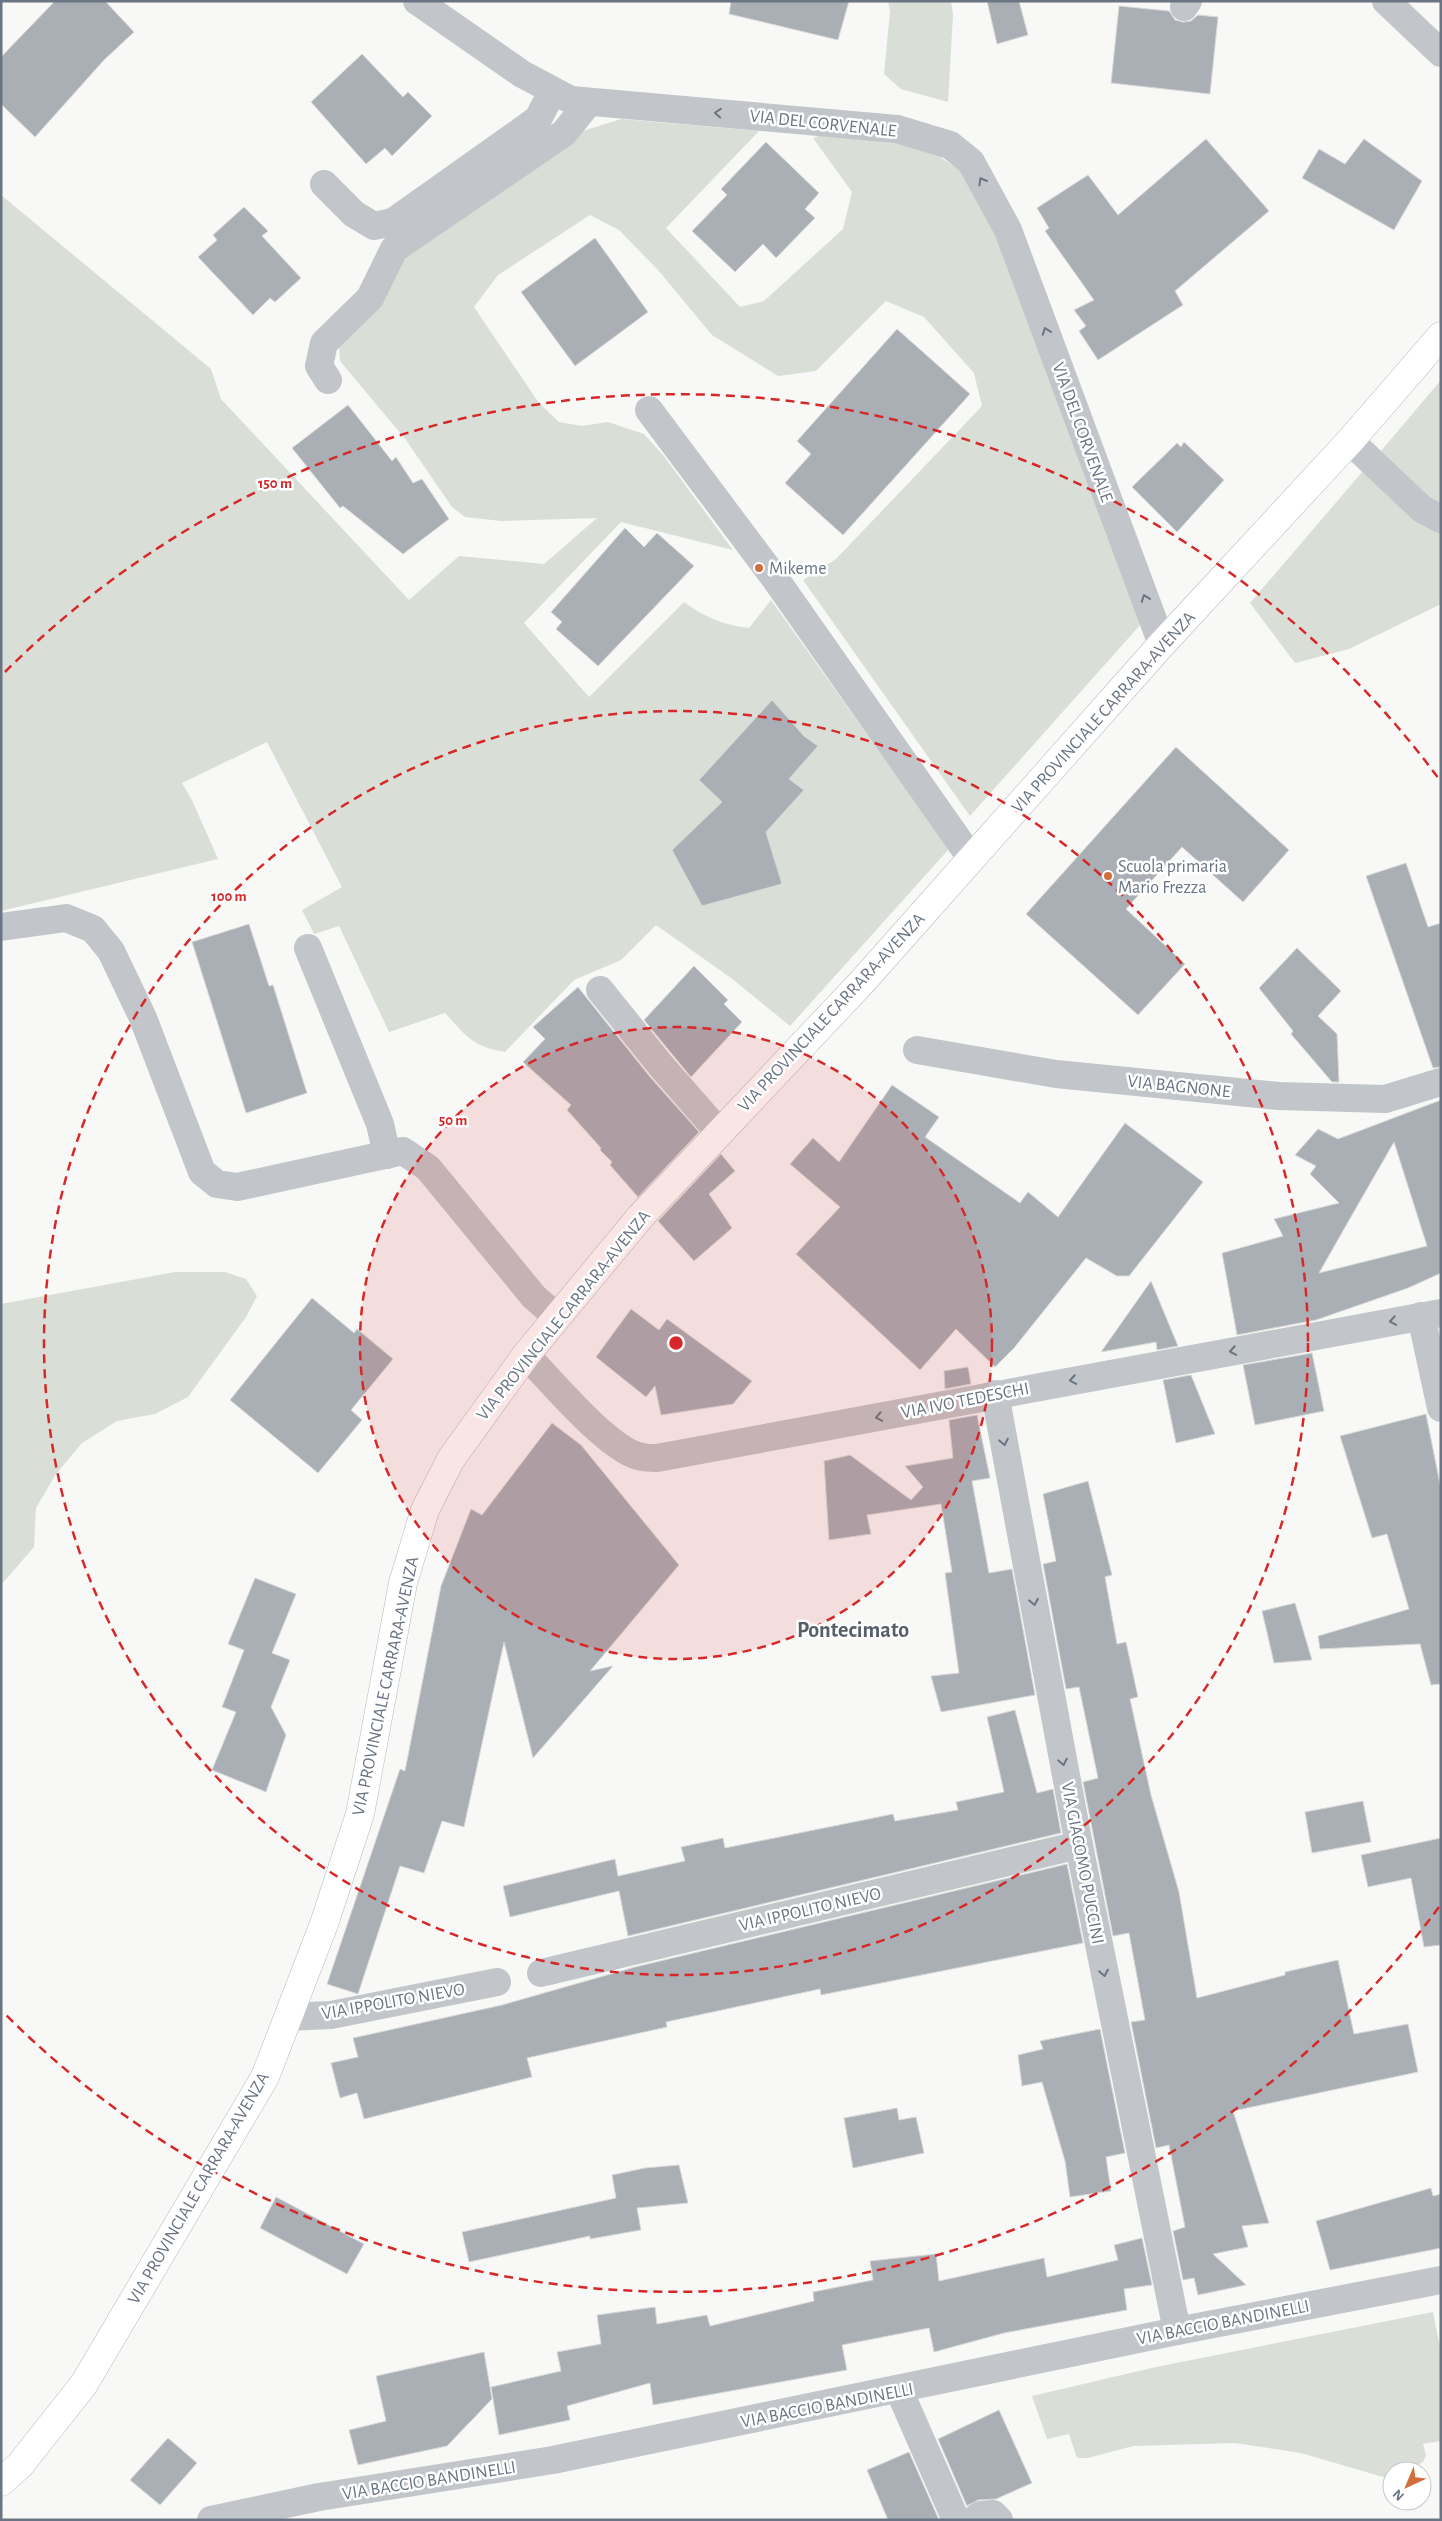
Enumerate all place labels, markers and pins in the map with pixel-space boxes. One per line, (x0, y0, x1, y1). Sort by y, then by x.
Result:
place label: Mikeme (769, 560, 826, 578)
marker: Mikeme (753, 562, 765, 574)
place label: Scuola primaria Mario Frezza (1118, 858, 1227, 897)
marker: Scuola primaria Mario Frezza (1102, 870, 1114, 882)
centre of rings (667, 1334, 685, 1352)

